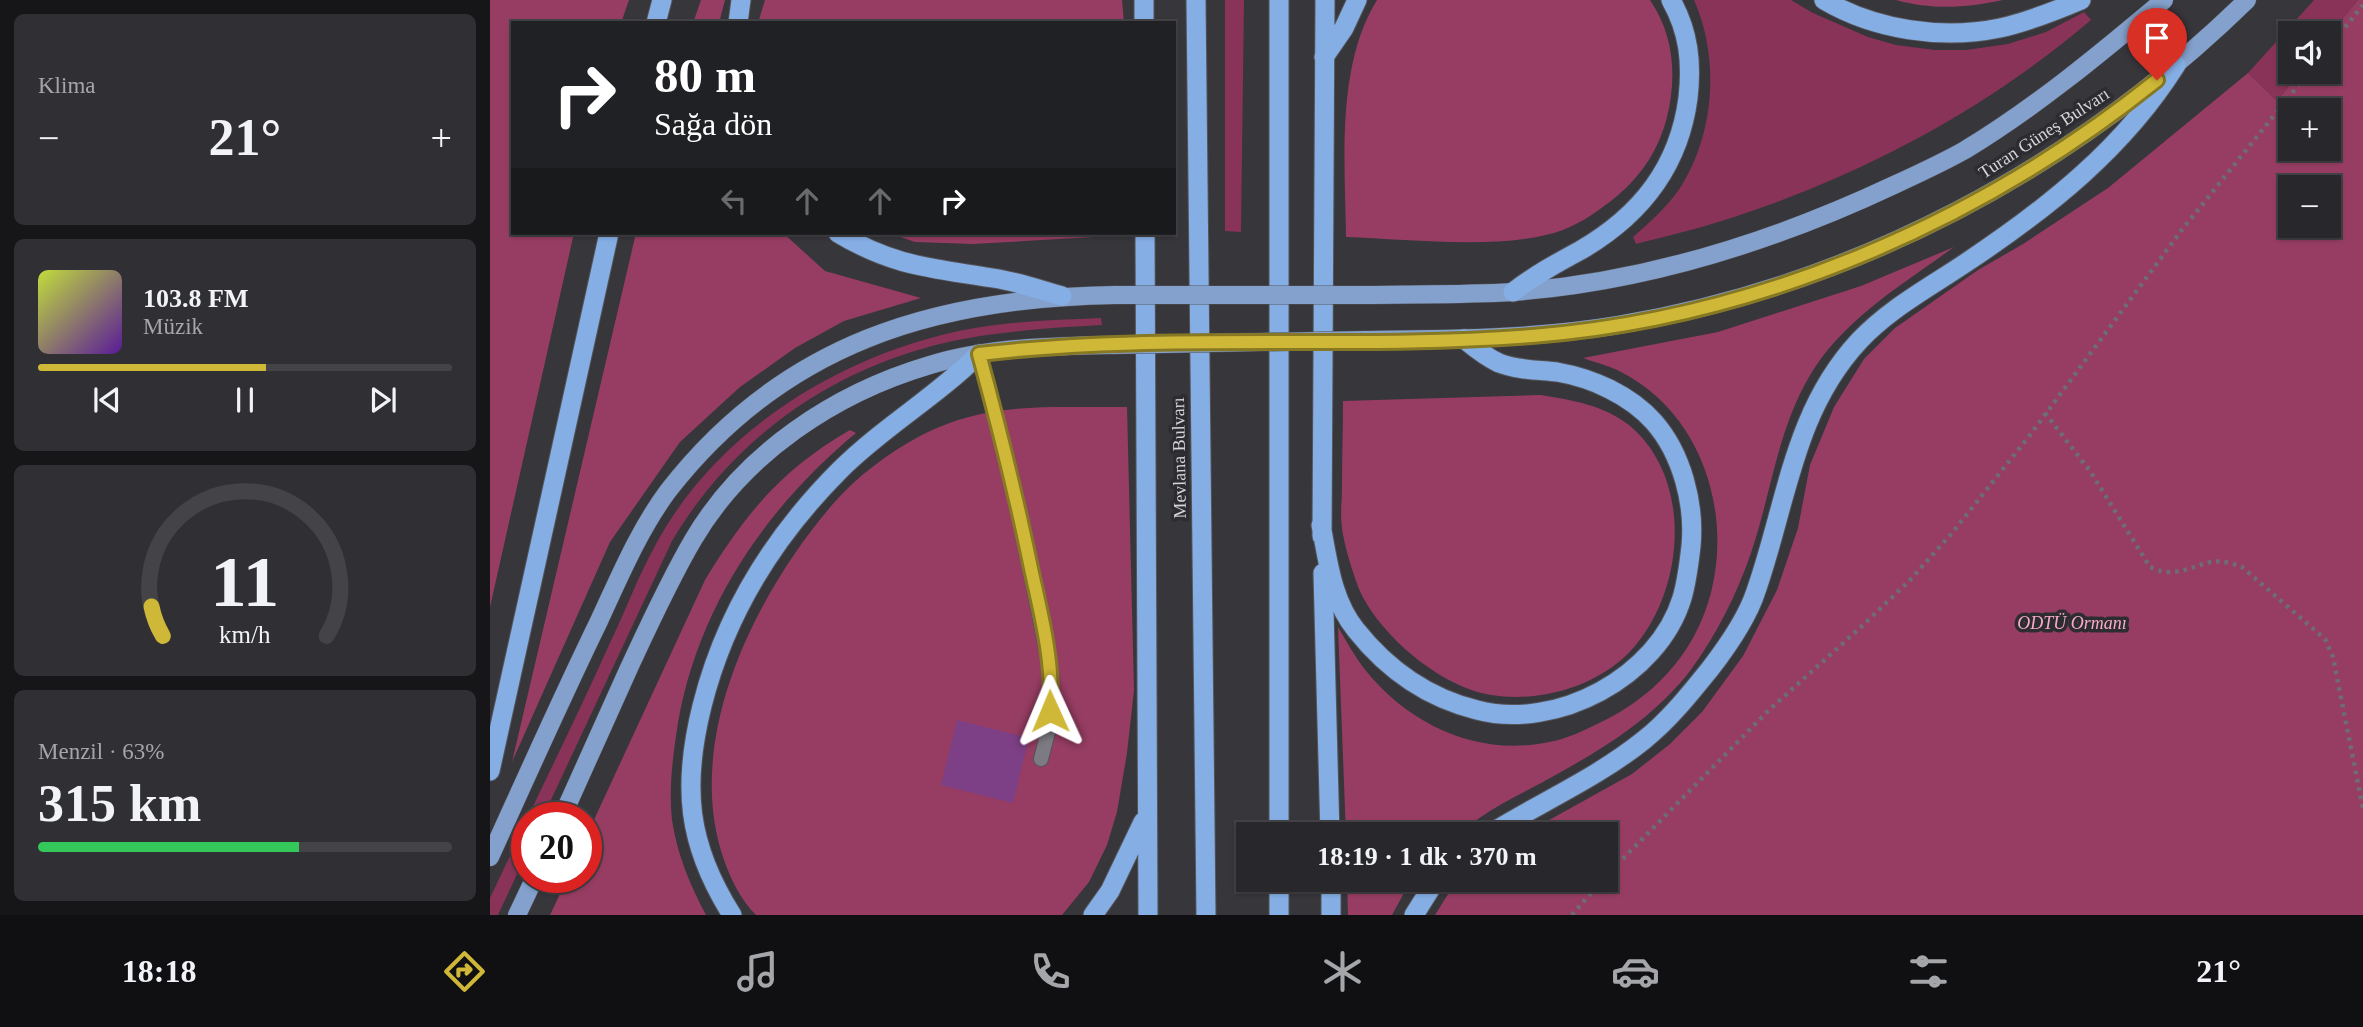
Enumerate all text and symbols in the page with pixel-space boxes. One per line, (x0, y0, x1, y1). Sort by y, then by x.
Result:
pin (2127, 8, 2187, 80)
icon: arrive (2138, 19, 2176, 57)
map controls (2278, 21, 2341, 238)
button: sound (2278, 21, 2341, 84)
text: 80 m (654, 48, 756, 103)
icon: right (539, 49, 630, 140)
text: Klima (38, 73, 96, 98)
street label: Turan Güneş Bulvarı (1975, 83, 2113, 183)
button: + (2278, 98, 2341, 161)
text: Sağa dön (654, 106, 772, 142)
text: 21° (209, 109, 281, 166)
text: − (38, 117, 59, 159)
text: + (431, 117, 452, 159)
button: − (2278, 175, 2341, 238)
icon: left (715, 182, 753, 220)
icon: ahead (788, 182, 826, 220)
icon: ahead (861, 182, 899, 220)
icon: right (934, 182, 972, 220)
text: 103.8 FM (143, 284, 248, 313)
text: Müzik (143, 314, 203, 339)
icon: previous (88, 381, 126, 419)
icon: pause (226, 381, 264, 419)
icon: next (364, 381, 402, 419)
street label: Mevlana Bulvarı (1168, 397, 1190, 519)
text: 11 (211, 542, 279, 623)
park label: ODTÜ Ormanı (2017, 613, 2127, 633)
text: km/h (219, 621, 271, 648)
position arrow (1013, 674, 1087, 748)
text: Menzil · 63% (38, 739, 164, 764)
text: 315 km (38, 775, 201, 832)
speed limit sign: 20 (511, 802, 602, 893)
text: 18:19 · 1 dk · 370 m (1317, 842, 1537, 871)
icon: directions (440, 947, 489, 996)
icon: music (733, 947, 782, 996)
icon: phone (1026, 947, 1075, 996)
icon: climate (1318, 947, 1367, 996)
icon: car (1611, 947, 1660, 996)
icon: filters (1904, 947, 1953, 996)
text: 18:18 (122, 953, 197, 989)
text: 21° (2196, 953, 2241, 989)

